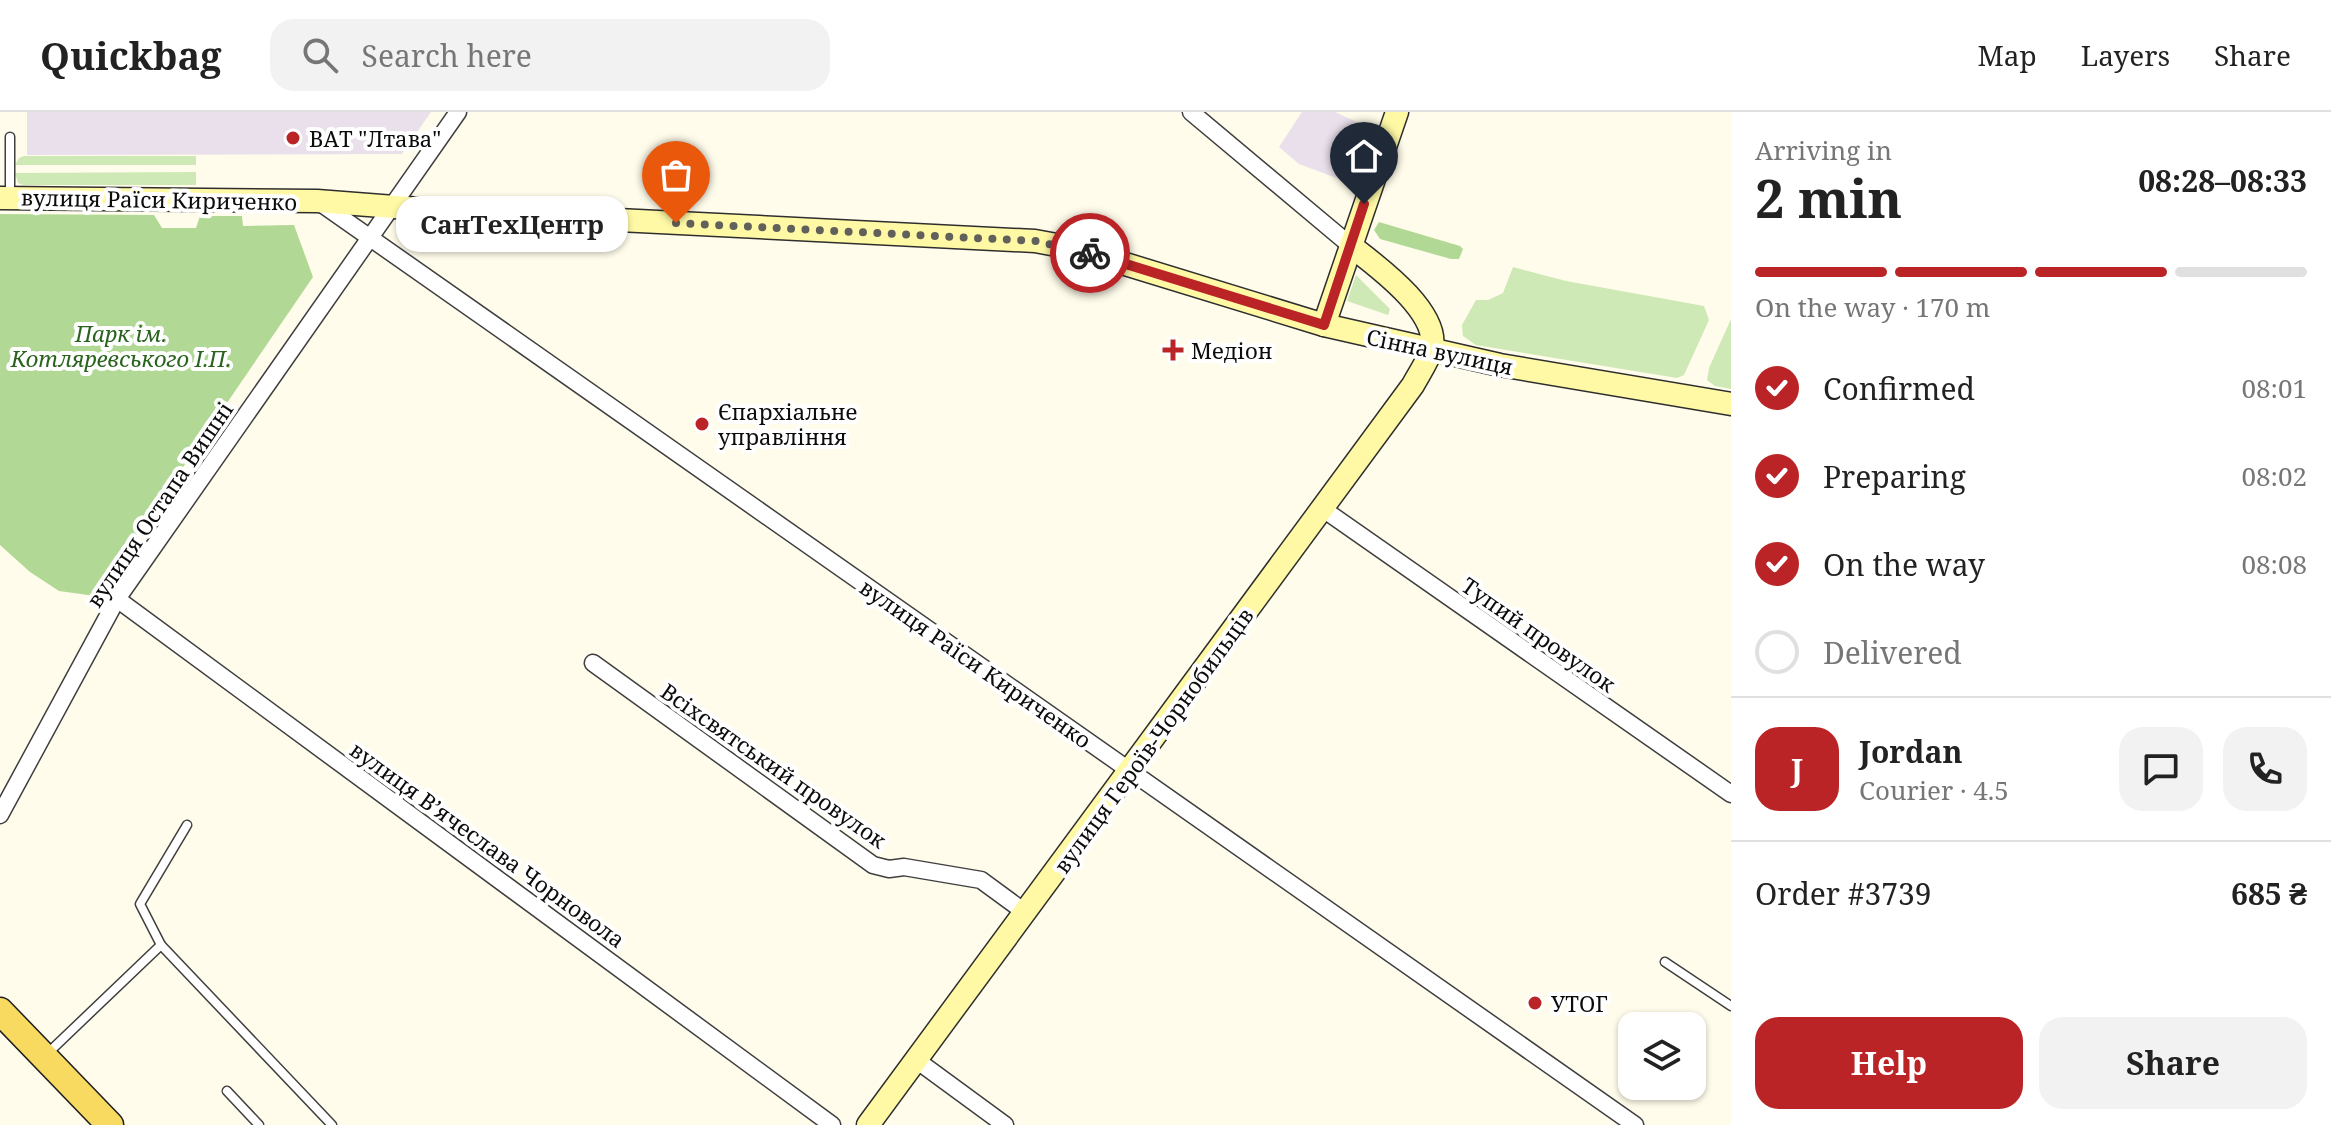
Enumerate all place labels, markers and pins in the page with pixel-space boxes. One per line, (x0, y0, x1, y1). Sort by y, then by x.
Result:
pin (1330, 122, 1398, 204)
place label: ВАТ "Лтава" (309, 123, 441, 153)
marker: ВАТ "Лтава" (284, 129, 302, 147)
pin (642, 141, 710, 223)
callout: СанТехЦентр (396, 195, 628, 251)
place label: Медіон (1191, 335, 1272, 365)
marker: Медіон (1162, 339, 1184, 361)
place label: Єпархіальне управління (718, 396, 857, 451)
marker: Єпархіальне управління (693, 415, 711, 433)
place label: УТОГ (1551, 988, 1608, 1018)
marker: УТОГ (1526, 994, 1544, 1012)

